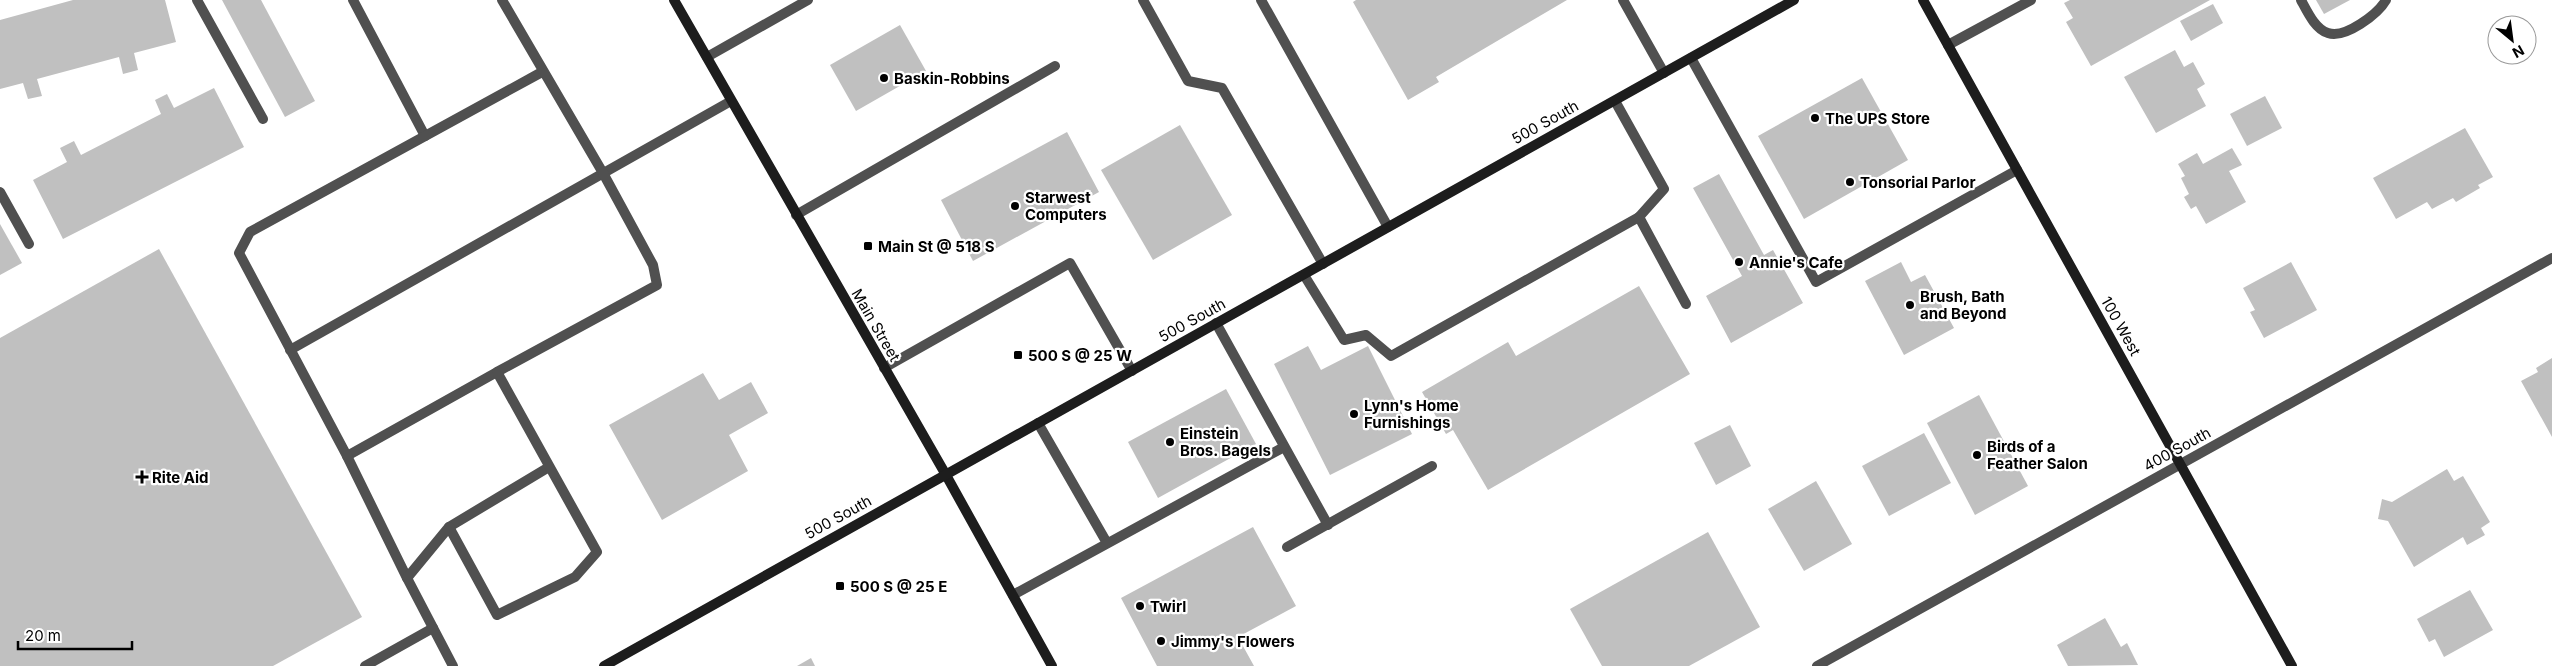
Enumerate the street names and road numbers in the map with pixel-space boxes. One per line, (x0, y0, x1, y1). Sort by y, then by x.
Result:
street label: 500 South (1508, 96, 1582, 148)
street label: Main Street (848, 285, 905, 365)
street label: 100 West (2097, 293, 2145, 359)
street label: 500 South (1155, 294, 1229, 346)
street label: 400 South (2140, 423, 2214, 475)
street label: 500 South (801, 491, 875, 543)

